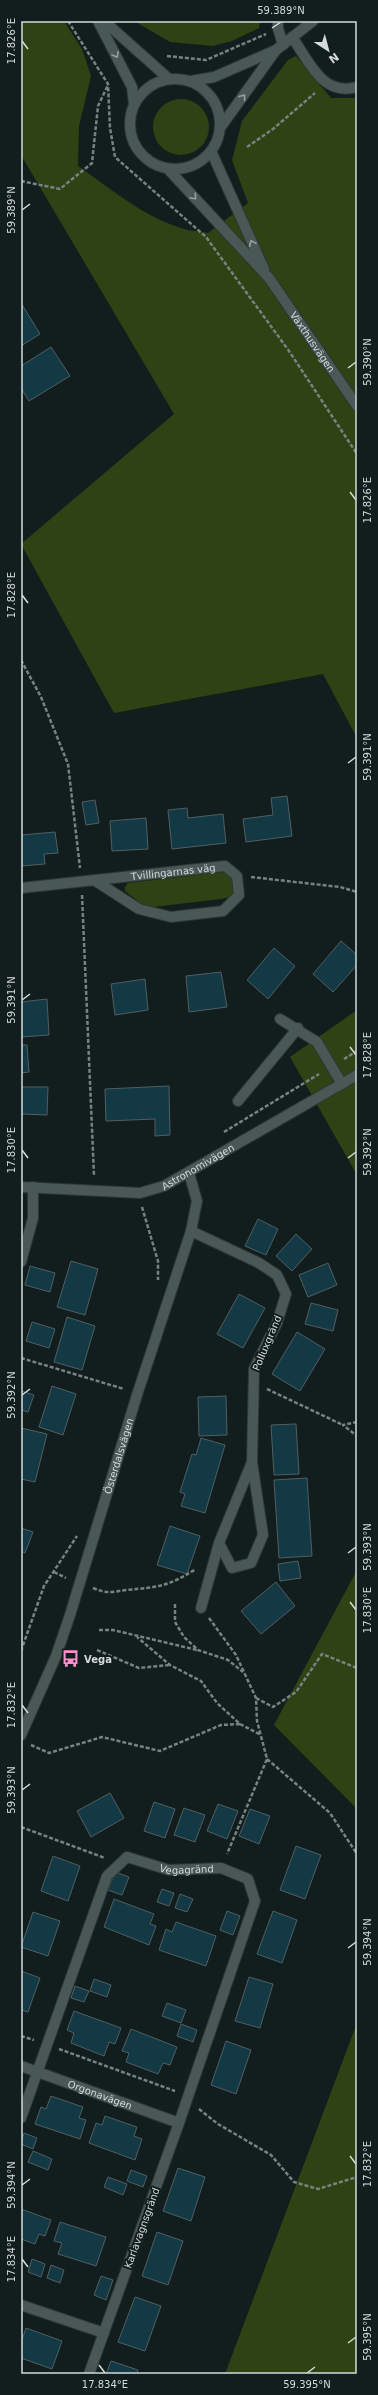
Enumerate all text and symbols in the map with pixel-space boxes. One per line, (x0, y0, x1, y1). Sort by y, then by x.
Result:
text: 59.389°N (257, 5, 305, 16)
text: 17.826°E (6, 18, 17, 64)
north arrow (308, 30, 348, 70)
text: N (326, 50, 341, 66)
one-way arrow (112, 51, 119, 59)
one-way arrow (238, 94, 245, 101)
text: 59.389°N (6, 186, 17, 234)
one-way arrow (189, 193, 196, 200)
one-way arrow (249, 239, 257, 247)
street label: Växthusvägen (288, 309, 337, 374)
text: 59.390°N (362, 338, 373, 386)
text: 17.826°E (362, 477, 373, 523)
text: 17.828°E (6, 572, 17, 618)
text: 59.391°N (362, 733, 373, 781)
street label: Tvillingarnas väg (129, 862, 216, 882)
text: 59.391°N (6, 976, 17, 1024)
text: 17.828°E (362, 1032, 373, 1078)
text: 17.830°E (6, 1127, 17, 1173)
text: 59.392°N (362, 1128, 373, 1176)
street label: Astronomivägen (159, 1141, 236, 1192)
street label: Polluxgränd (250, 1314, 284, 1372)
text: 59.392°N (6, 1371, 17, 1419)
street label: Österdalsvägen (101, 1417, 135, 1495)
text: 59.393°N (362, 1523, 373, 1571)
text: 17.830°E (362, 1587, 373, 1633)
bus stop icon: Vega (61, 1649, 81, 1669)
place label: Vega (84, 1654, 112, 1665)
text: 17.832°E (6, 1682, 17, 1728)
text: 59.393°N (6, 1766, 17, 1814)
street label: Vegagränd (158, 1862, 214, 1876)
text: 59.394°N (362, 1918, 373, 1966)
street label: Orgonavägen (66, 2078, 134, 2111)
text: 17.832°E (362, 2141, 373, 2187)
text: 59.394°N (6, 2161, 17, 2209)
street label: Karlavagnsgränd (122, 2186, 162, 2270)
text: 17.834°E (6, 2236, 17, 2282)
text: 59.395°N (362, 2313, 373, 2361)
text: 17.834°E (82, 2379, 128, 2390)
text: 59.395°N (283, 2379, 331, 2390)

